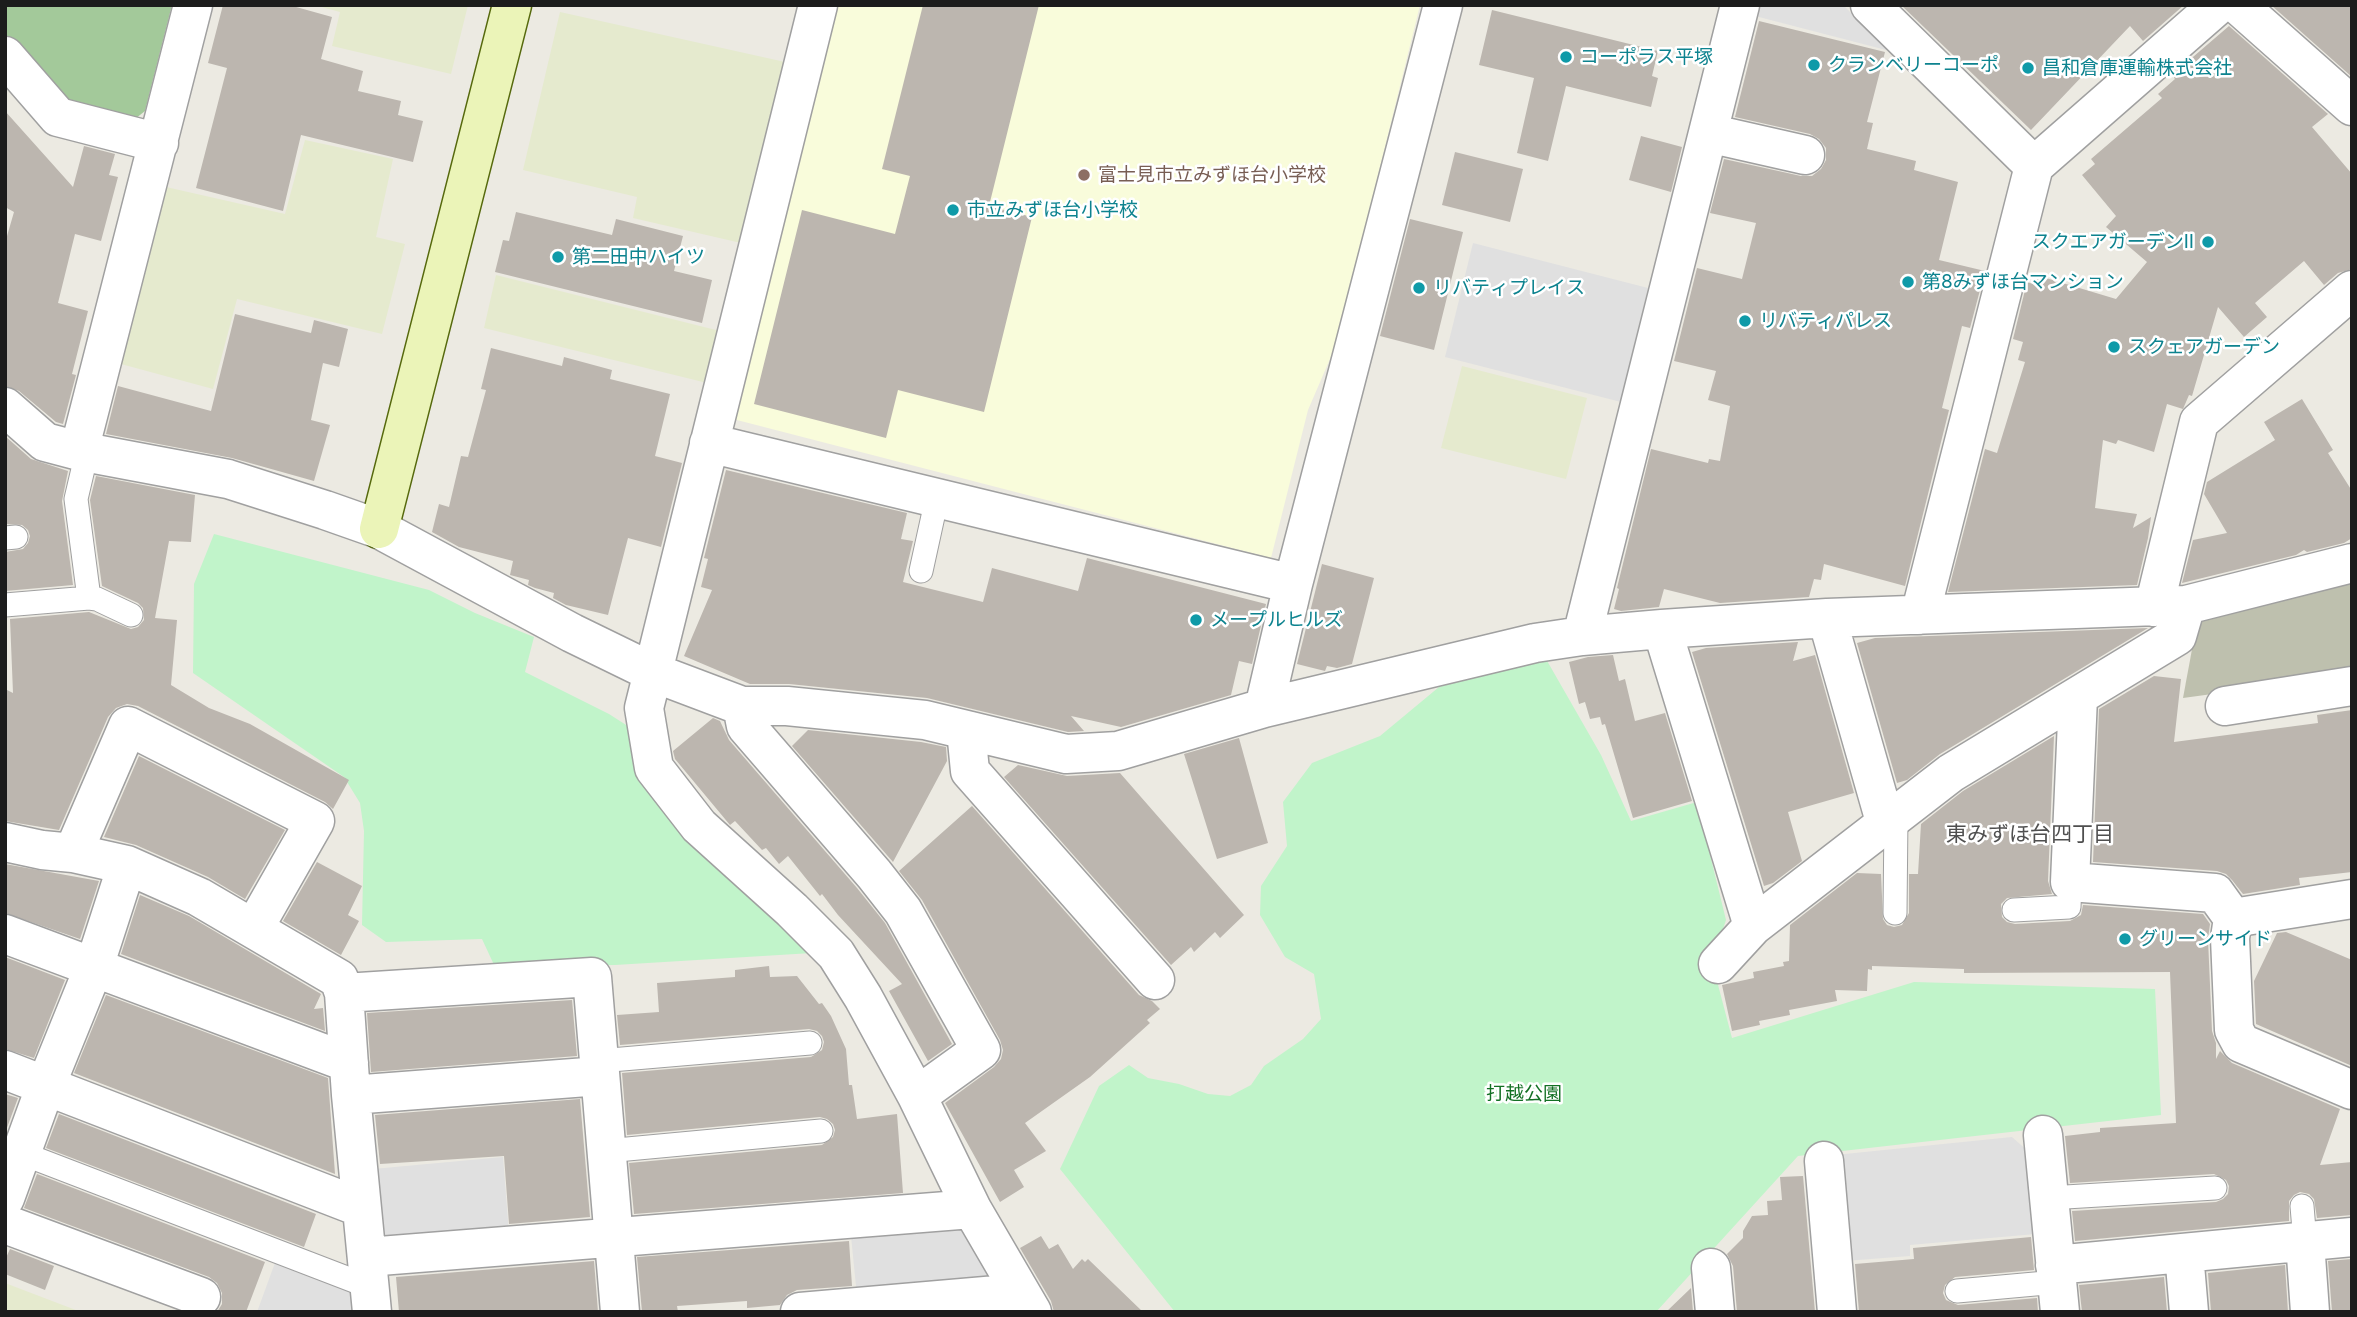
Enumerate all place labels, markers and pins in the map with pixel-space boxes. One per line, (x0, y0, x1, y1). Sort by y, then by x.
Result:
place label: コーポラス平塚 (1580, 46, 1713, 68)
marker: コーポラス平塚 (1558, 49, 1574, 65)
place label: クランベリーコーポ (1828, 54, 1999, 76)
marker: クランベリーコーポ (1806, 57, 1822, 73)
place label: 昌和倉庫運輸株式会社 (2042, 57, 2232, 79)
marker: 昌和倉庫運輸株式会社 (2020, 60, 2036, 76)
place label: 富士見市立みずほ台小学校 (1098, 164, 1326, 186)
marker: 富士見市立みずほ台小学校 (1076, 167, 1092, 183)
place label: 市立みずほ台小学校 (967, 199, 1138, 221)
marker: 市立みずほ台小学校 (945, 202, 961, 218)
place label: スクエアガーデンⅡ (2032, 231, 2194, 253)
marker: スクエアガーデンⅡ (2200, 234, 2216, 250)
place label: 第二田中ハイツ (572, 246, 705, 268)
marker: 第二田中ハイツ (550, 249, 566, 265)
place label: 第8みずほ台マンション (1922, 271, 2124, 293)
marker: 第8みずほ台マンション (1900, 274, 1916, 290)
place label: リバティプレイス (1433, 277, 1585, 299)
marker: リバティプレイス (1411, 280, 1427, 296)
place label: リバティパレス (1759, 310, 1892, 332)
marker: リバティパレス (1737, 313, 1753, 329)
place label: スクェアガーデン (2128, 336, 2280, 358)
marker: スクェアガーデン (2106, 339, 2122, 355)
place label: メープルヒルズ (1210, 609, 1343, 631)
marker: メープルヒルズ (1188, 612, 1204, 628)
place label: グリーンサイド (2139, 928, 2272, 950)
marker: グリーンサイド (2117, 931, 2133, 947)

